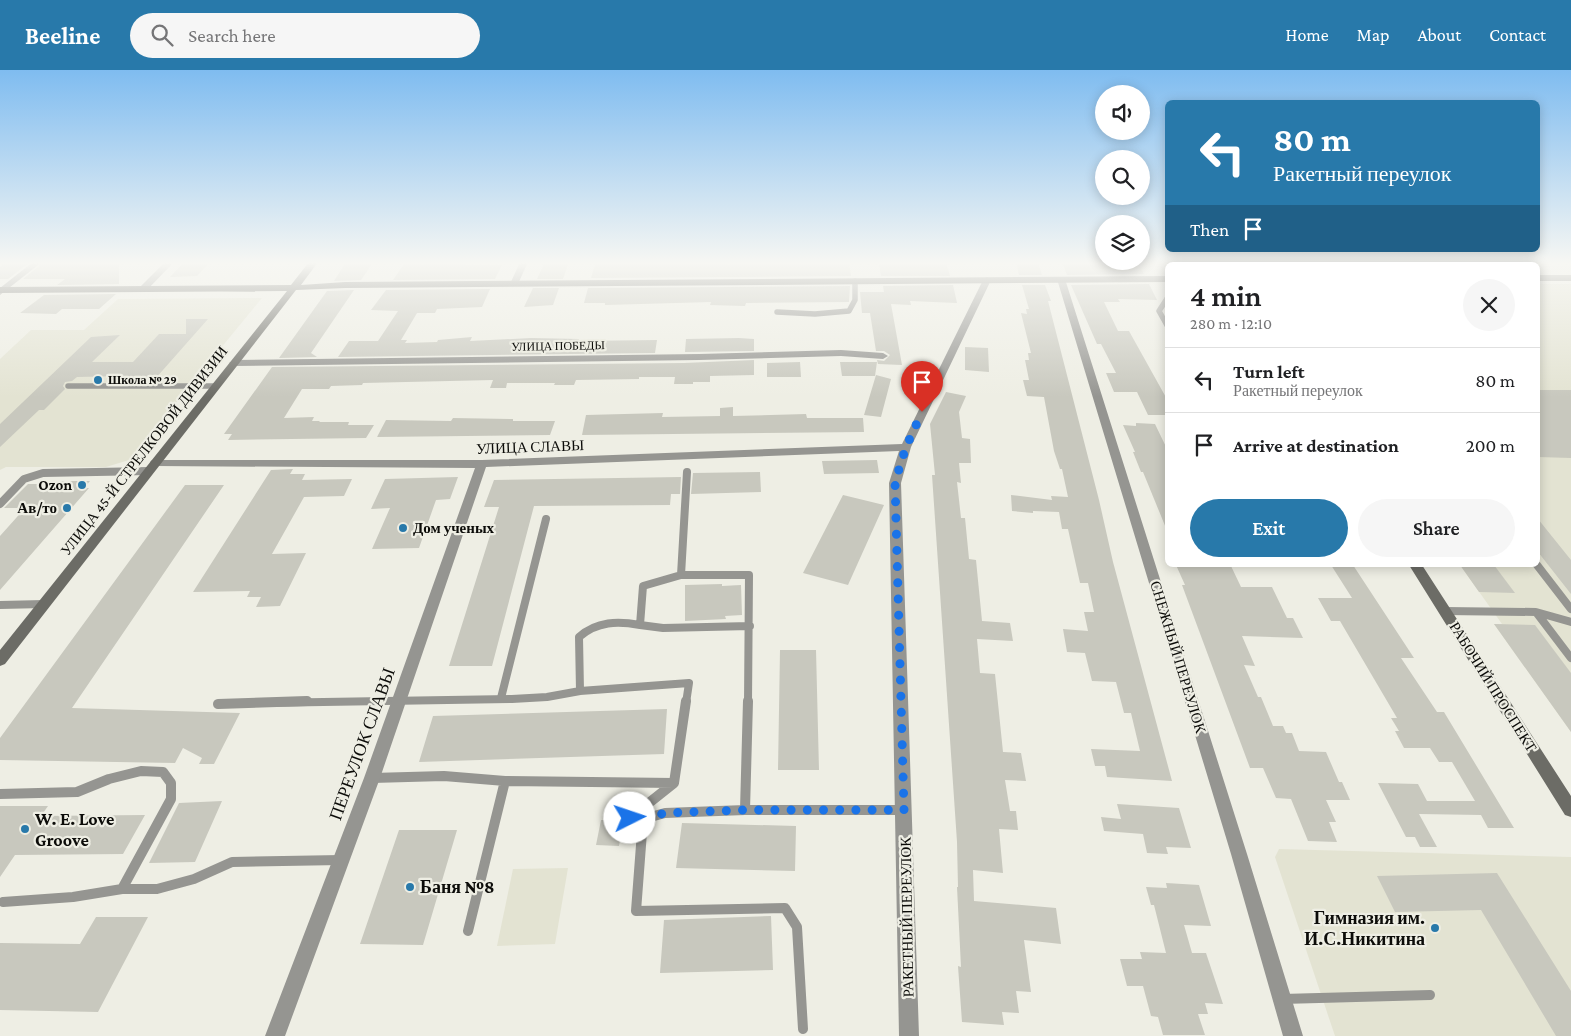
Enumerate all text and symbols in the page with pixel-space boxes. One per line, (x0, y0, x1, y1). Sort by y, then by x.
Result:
search box (130, 13, 480, 58)
icon: search (148, 21, 176, 49)
text: Beeline (25, 22, 100, 49)
text: Search here (188, 25, 276, 46)
text: Home (1286, 25, 1329, 45)
text: Map (1357, 25, 1389, 45)
text: About (1417, 25, 1461, 45)
text: Contact (1489, 25, 1546, 45)
map controls (1095, 85, 1150, 270)
button: sound (1095, 85, 1150, 140)
icon: left (1190, 120, 1255, 185)
text: 80 m (1273, 120, 1351, 159)
button: search (1095, 150, 1150, 205)
text: Ракетный переулок (1273, 161, 1451, 186)
button: layers (1095, 215, 1150, 270)
icon: arrive (1239, 215, 1267, 243)
text: Then (1190, 219, 1229, 240)
text: 4 min (1190, 279, 1262, 312)
button: close (1463, 279, 1515, 331)
text: 280 m · 12:10 (1190, 315, 1272, 332)
street label: УЛИЦА ПОБЕДЫ (511, 338, 606, 354)
street label: УЛИЦА 45-Й СТРЕЛКОВОЙ ДИВИЗИИ (57, 343, 231, 559)
pin (901, 361, 943, 412)
text: Turn left (1233, 361, 1305, 382)
icon: left (1190, 366, 1218, 394)
icon: arrive (908, 368, 936, 396)
text: 80 m (1475, 370, 1515, 391)
place label: Школа № 29 (108, 373, 177, 387)
marker: Школа № 29 (92, 374, 104, 386)
text: Ракетный переулок (1233, 382, 1363, 399)
icon: arrive (1190, 431, 1218, 459)
text: Arrive at destination (1233, 435, 1399, 456)
text: 200 m (1466, 435, 1515, 456)
street label: УЛИЦА СЛАВЫ (476, 437, 584, 457)
place label: Ozon (38, 477, 72, 493)
marker: Ozon (76, 479, 88, 491)
button: Exit (1190, 499, 1348, 557)
button: Share (1358, 499, 1515, 557)
place label: Ав/то (17, 500, 57, 516)
marker: Ав/то (61, 502, 73, 514)
place label: Дом ученых (413, 520, 495, 536)
marker: Дом ученых (397, 522, 409, 534)
street label: СНЕЖНЫЙ ПЕРЕУЛОК (1147, 579, 1209, 736)
street label: РАБОЧИЙ ПРОСПЕКТ (1446, 619, 1540, 755)
street label: ПЕРЕУЛОК СЛАВЫ (325, 665, 399, 823)
position arrow (603, 791, 655, 843)
place label: W. E. Love Groove (34, 809, 114, 850)
marker: W. E. Love Groove (19, 823, 31, 835)
street label: РАКЕТНЫЙ ПЕРЕУЛОК (898, 836, 916, 997)
place label: Баня №8 (420, 877, 494, 897)
marker: Баня №8 (404, 881, 416, 893)
place label: Гимназия им. И.С.Никитина (1304, 908, 1425, 949)
marker: Гимназия им. И.С.Никитина (1429, 922, 1441, 934)

